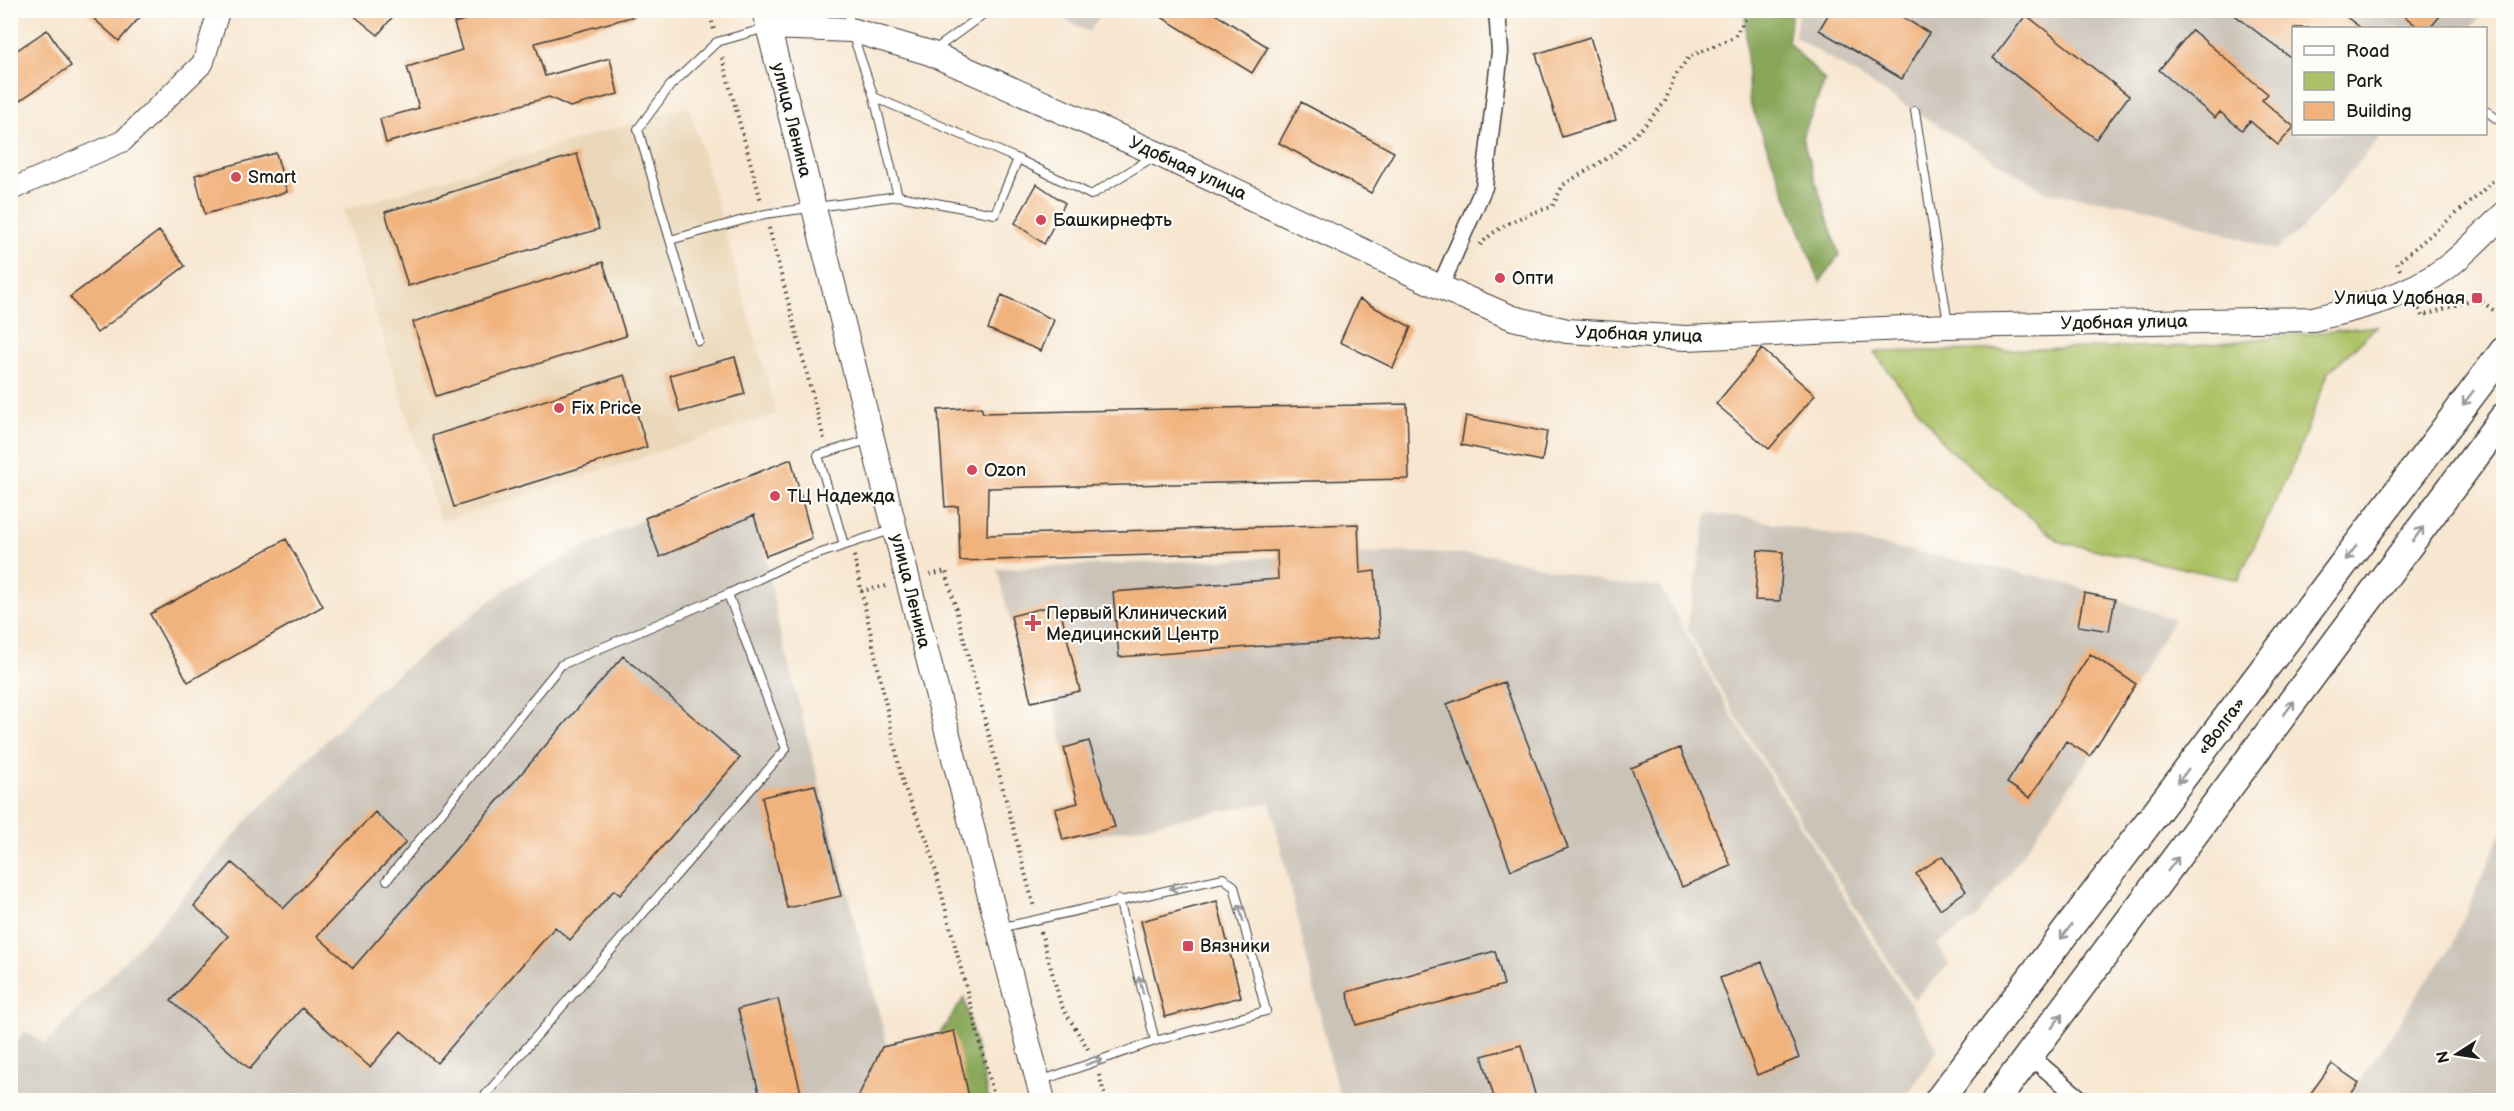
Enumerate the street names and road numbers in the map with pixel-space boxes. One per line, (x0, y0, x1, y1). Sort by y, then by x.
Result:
street label: улица Ленина (767, 61, 816, 180)
street label: Удобная улица (1126, 132, 1250, 205)
street label: Удобная улица (2060, 311, 2188, 334)
street label: Удобная улица (1575, 322, 1703, 347)
street label: улица Ленина (886, 532, 935, 651)
street label: «Волга» (2193, 693, 2250, 760)

